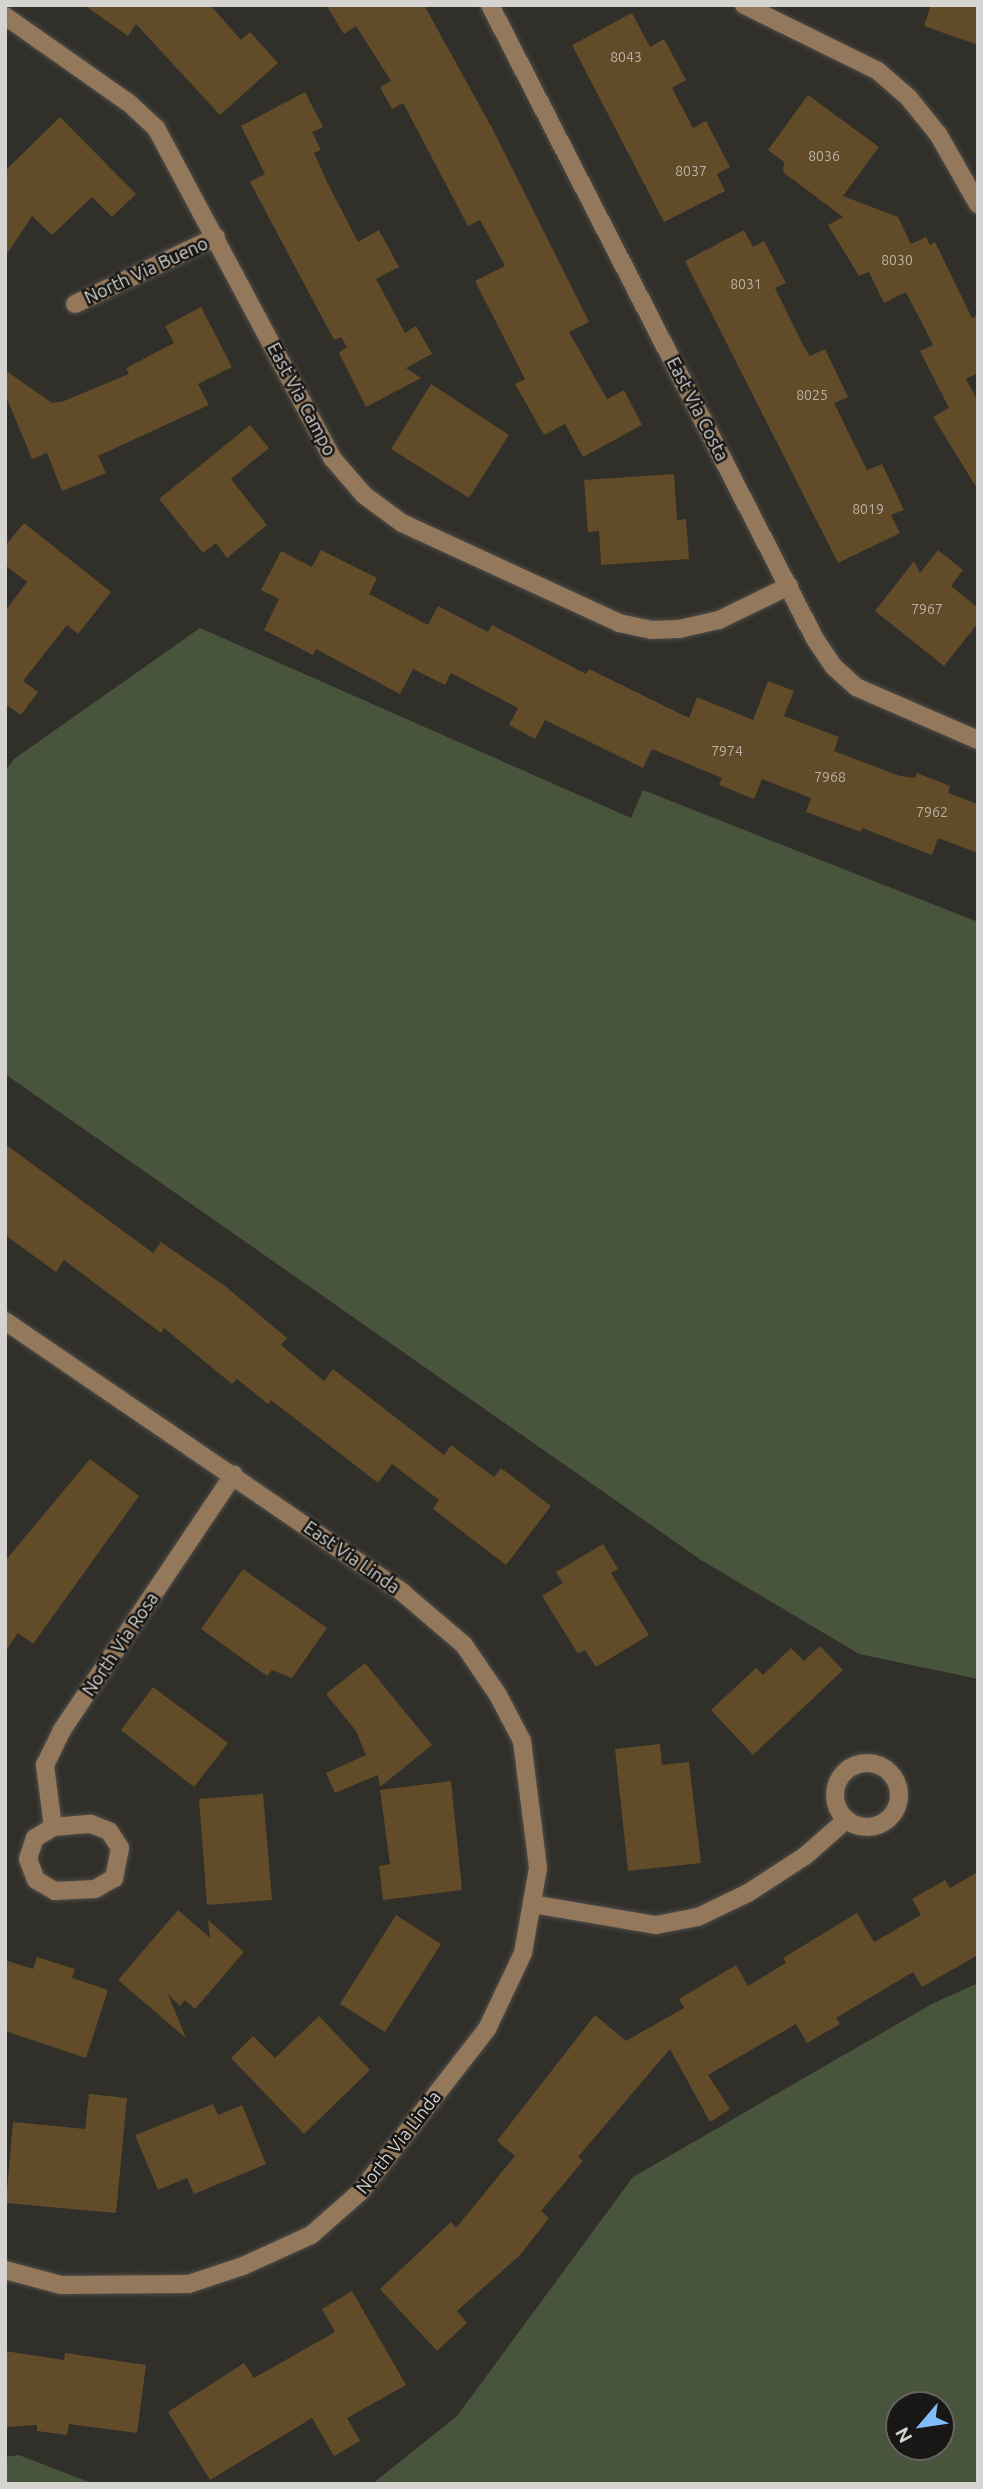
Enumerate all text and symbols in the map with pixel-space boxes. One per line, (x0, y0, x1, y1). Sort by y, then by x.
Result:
house number: 8043 (610, 49, 642, 65)
house number: 8036 (808, 148, 840, 164)
house number: 8037 (675, 163, 707, 179)
street label: North Via Bueno (81, 232, 211, 308)
house number: 8030 (881, 252, 913, 268)
house number: 8031 (730, 276, 762, 292)
street label: East Via Campo (263, 339, 341, 459)
street label: East Via Costa (663, 353, 733, 465)
house number: 8025 (796, 387, 828, 403)
house number: 8019 (852, 501, 884, 517)
house number: 7967 (911, 601, 943, 617)
house number: 7974 (711, 743, 743, 759)
house number: 7968 (814, 769, 846, 785)
house number: 7962 (916, 804, 948, 820)
street label: East Via Linda (300, 1516, 404, 1598)
street label: North Via Rosa (77, 1588, 163, 1700)
street label: North Via Linda (351, 2086, 445, 2198)
north arrow (885, 2391, 955, 2461)
text: N (890, 2424, 916, 2447)

